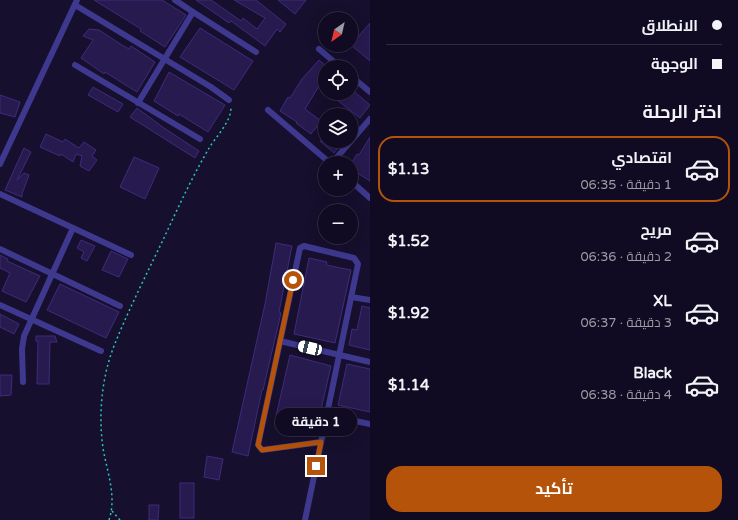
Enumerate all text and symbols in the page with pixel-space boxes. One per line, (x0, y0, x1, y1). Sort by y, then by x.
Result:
north arrow (318, 12, 358, 52)
map controls (318, 12, 358, 244)
text: الانطلاق (642, 17, 698, 35)
text: الوجهة (651, 55, 698, 73)
button: locate (318, 60, 358, 100)
text: اختر الرحلة (643, 101, 722, 123)
button: layers (318, 108, 358, 148)
text: اقتصادي (612, 149, 672, 167)
icon: car (684, 151, 720, 187)
button: + (318, 156, 358, 196)
text: $1.13 (388, 160, 429, 178)
text: 1 دقيقة · 06:35 (580, 177, 672, 193)
button: − (318, 204, 358, 244)
text: مريح (640, 221, 672, 239)
icon: car (684, 223, 720, 259)
text: $1.52 (388, 232, 429, 250)
text: 2 دقيقة · 06:36 (580, 249, 672, 265)
route start (284, 271, 302, 289)
text: XL (653, 292, 672, 310)
icon: car (684, 295, 720, 331)
text: $1.92 (388, 304, 429, 322)
text: 3 دقيقة · 06:37 (580, 315, 672, 331)
car (297, 339, 323, 357)
text: Black (633, 364, 672, 382)
icon: car (684, 367, 720, 403)
text: $1.14 (388, 376, 429, 394)
text: 4 دقيقة · 06:38 (580, 387, 672, 403)
callout: 1 دقيقة (275, 408, 357, 436)
text: 1 دقيقة (292, 414, 340, 430)
route end (307, 457, 325, 475)
button: تأكيد (386, 466, 722, 512)

